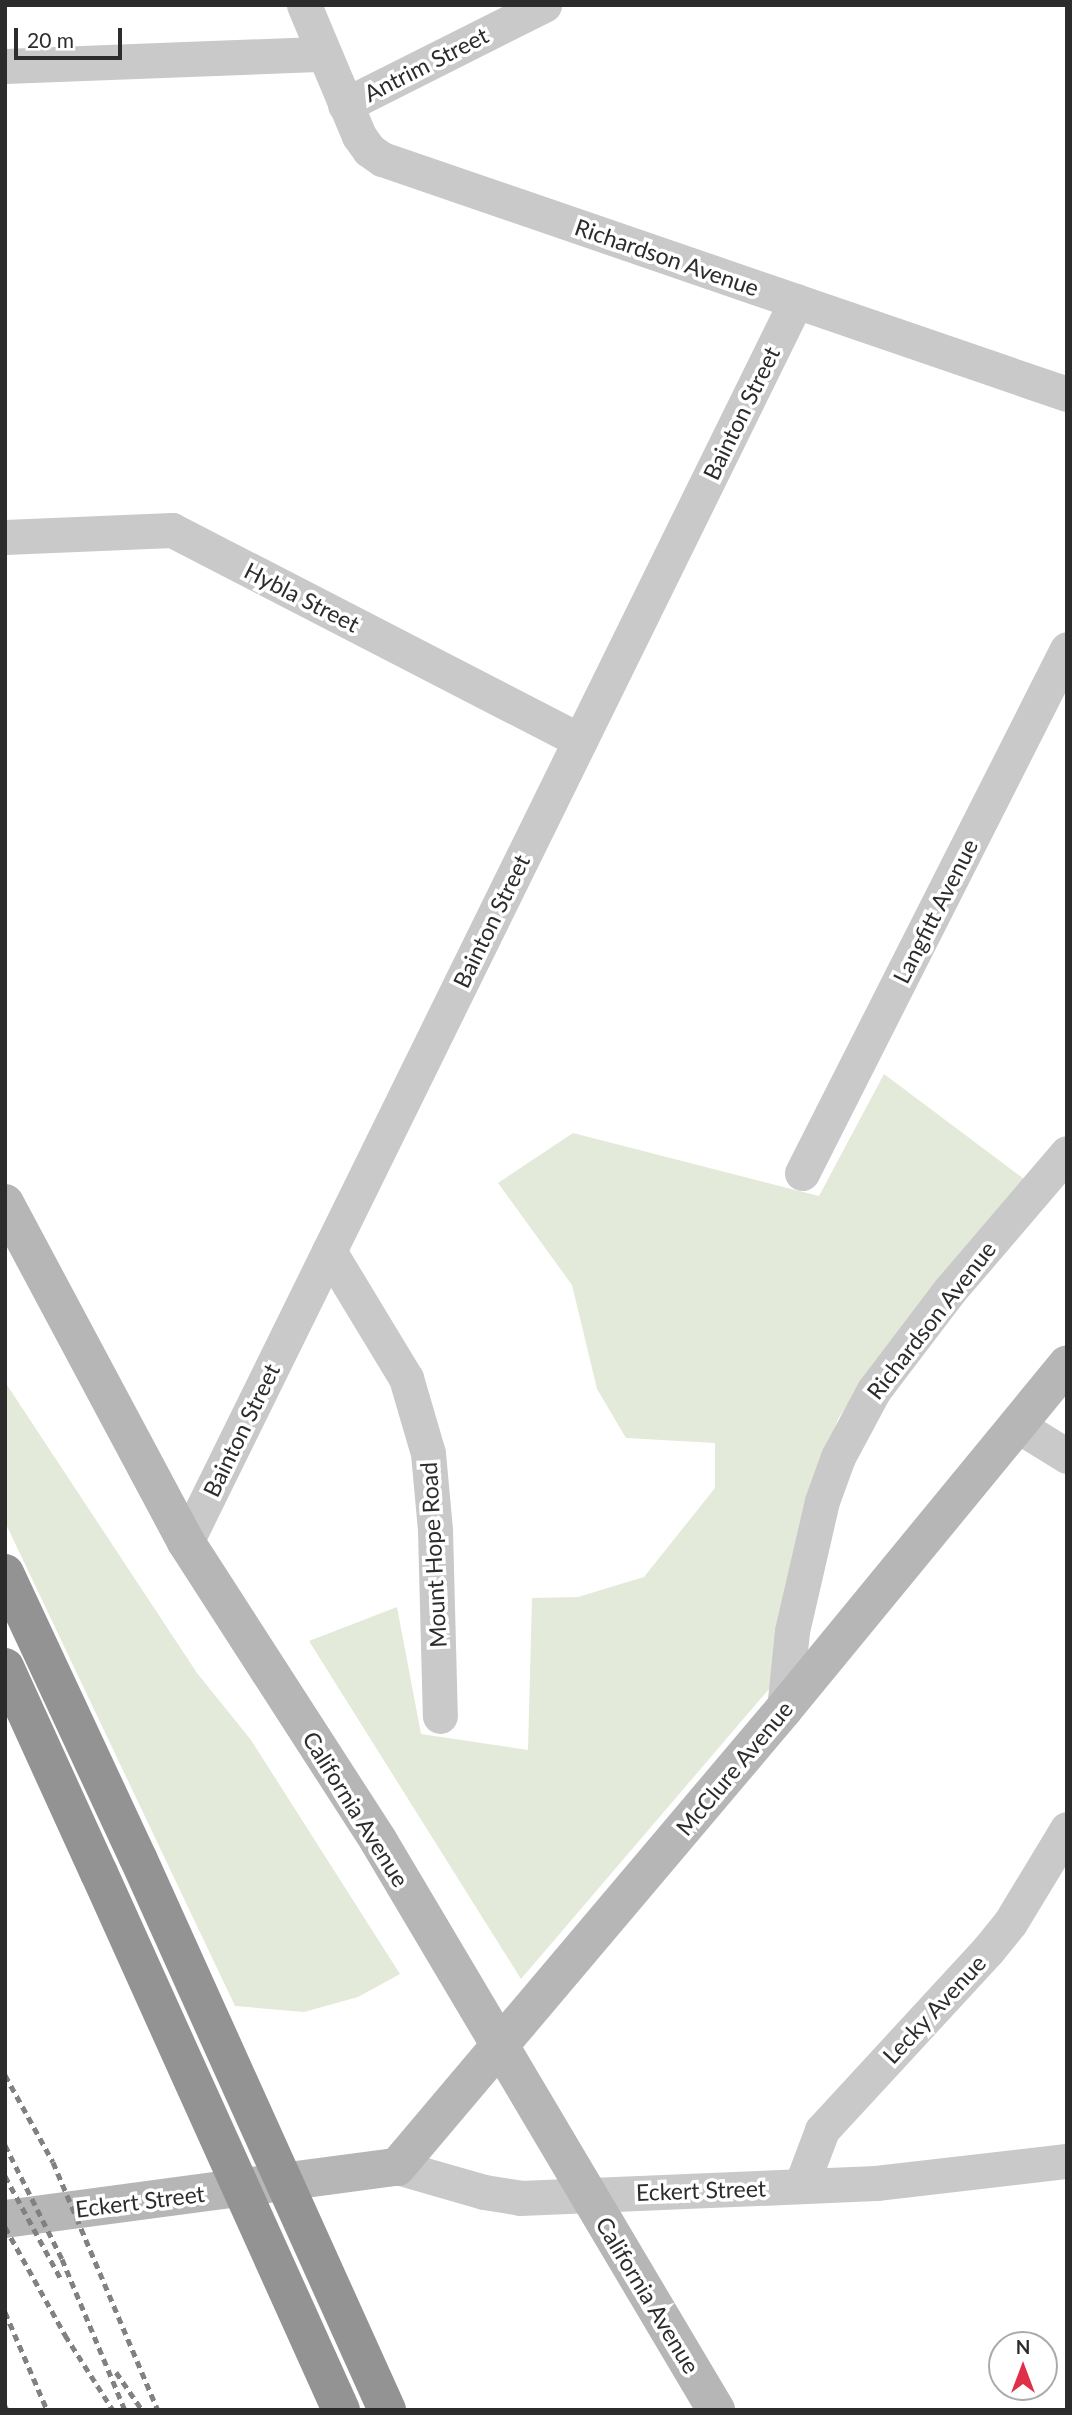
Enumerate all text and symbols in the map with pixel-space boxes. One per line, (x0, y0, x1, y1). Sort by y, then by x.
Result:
scale bar (18, 14, 126, 58)
street label: Antrim Street (359, 21, 493, 107)
text: 20 m (27, 27, 74, 52)
street label: Richardson Avenue (571, 212, 763, 302)
street label: Bainton Street (697, 342, 785, 484)
street label: Hybla Street (240, 556, 364, 638)
street label: Langfitt Avenue (887, 834, 983, 988)
street label: Bainton Street (447, 850, 535, 992)
street label: Richardson Avenue (861, 1235, 1001, 1405)
street label: Bainton Street (197, 1359, 285, 1501)
street label: Mount Hope Road (414, 1461, 452, 1649)
street label: McClure Avenue (670, 1695, 798, 1841)
street label: California Avenue (297, 1726, 415, 1892)
street label: Lecky Avenue (876, 1949, 992, 2069)
street label: Eckert Street (636, 2174, 766, 2206)
street label: Eckert Street (74, 2179, 206, 2223)
street label: California Avenue (590, 2211, 706, 2379)
north arrow (988, 2331, 1058, 2401)
text: N (1016, 2335, 1030, 2358)

